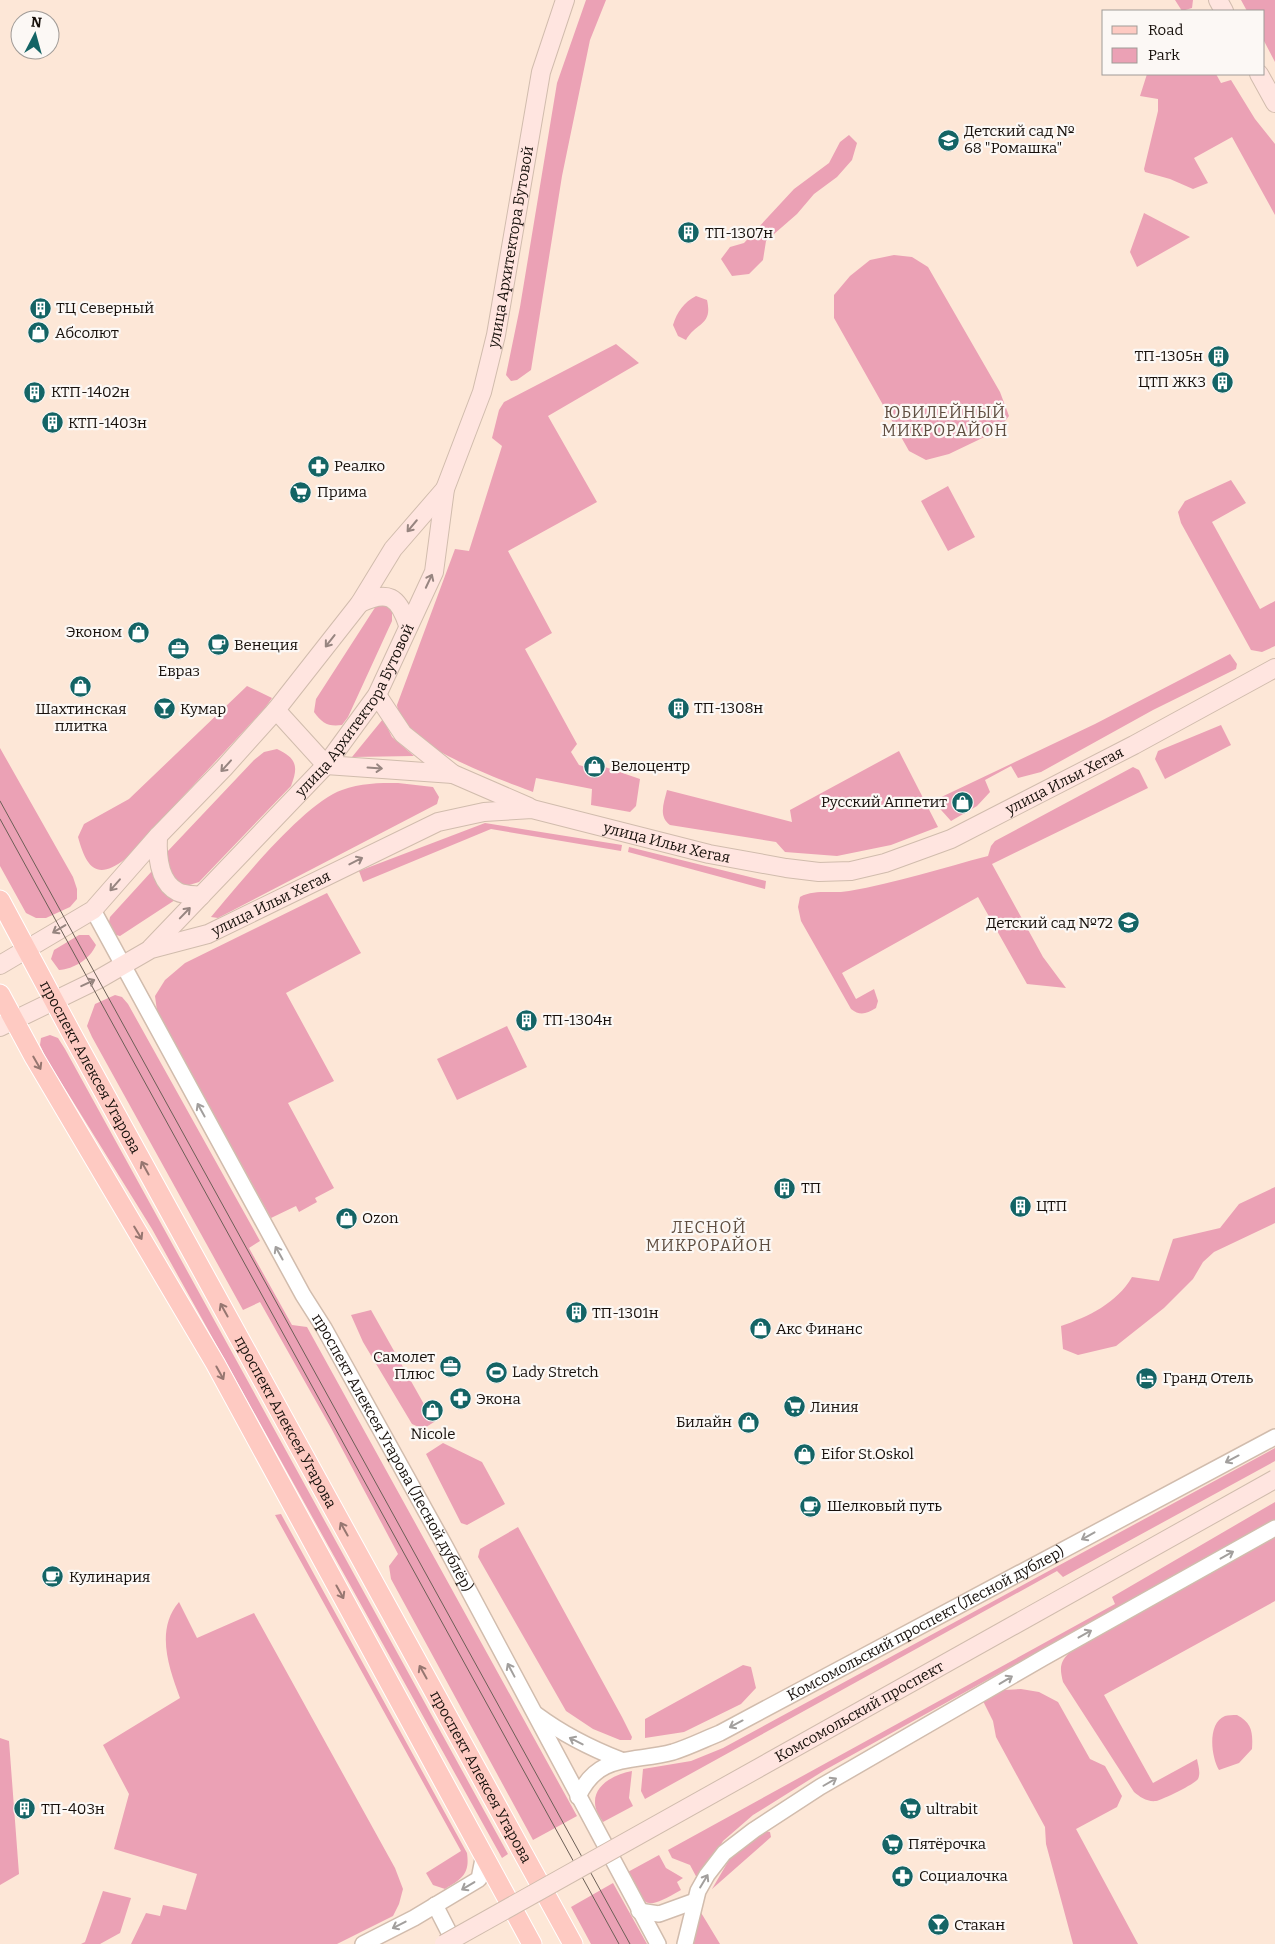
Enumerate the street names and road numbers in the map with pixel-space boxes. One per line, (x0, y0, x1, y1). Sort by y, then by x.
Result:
street label: улица Архитектора Бутовой (484, 145, 537, 351)
street label: улица Архитектора Бутовой (291, 621, 418, 801)
street label: улица Ильи Хегая (1002, 743, 1127, 819)
street label: улица Ильи Хегая (601, 818, 732, 867)
street label: улица Ильи Хегая (208, 867, 333, 940)
street label: проспект Алексея Угарова (36, 978, 145, 1157)
street label: проспект Алексея Угарова (Лесной дублёр) (308, 1310, 477, 1595)
street label: проспект Алексея Угарова (231, 1333, 340, 1511)
street label: Комсомольский проспект (Лесной дублер) (784, 1542, 1067, 1705)
street label: Комсомольский проспект (772, 1657, 947, 1766)
street label: проспект Алексея Угарова (426, 1687, 536, 1866)

